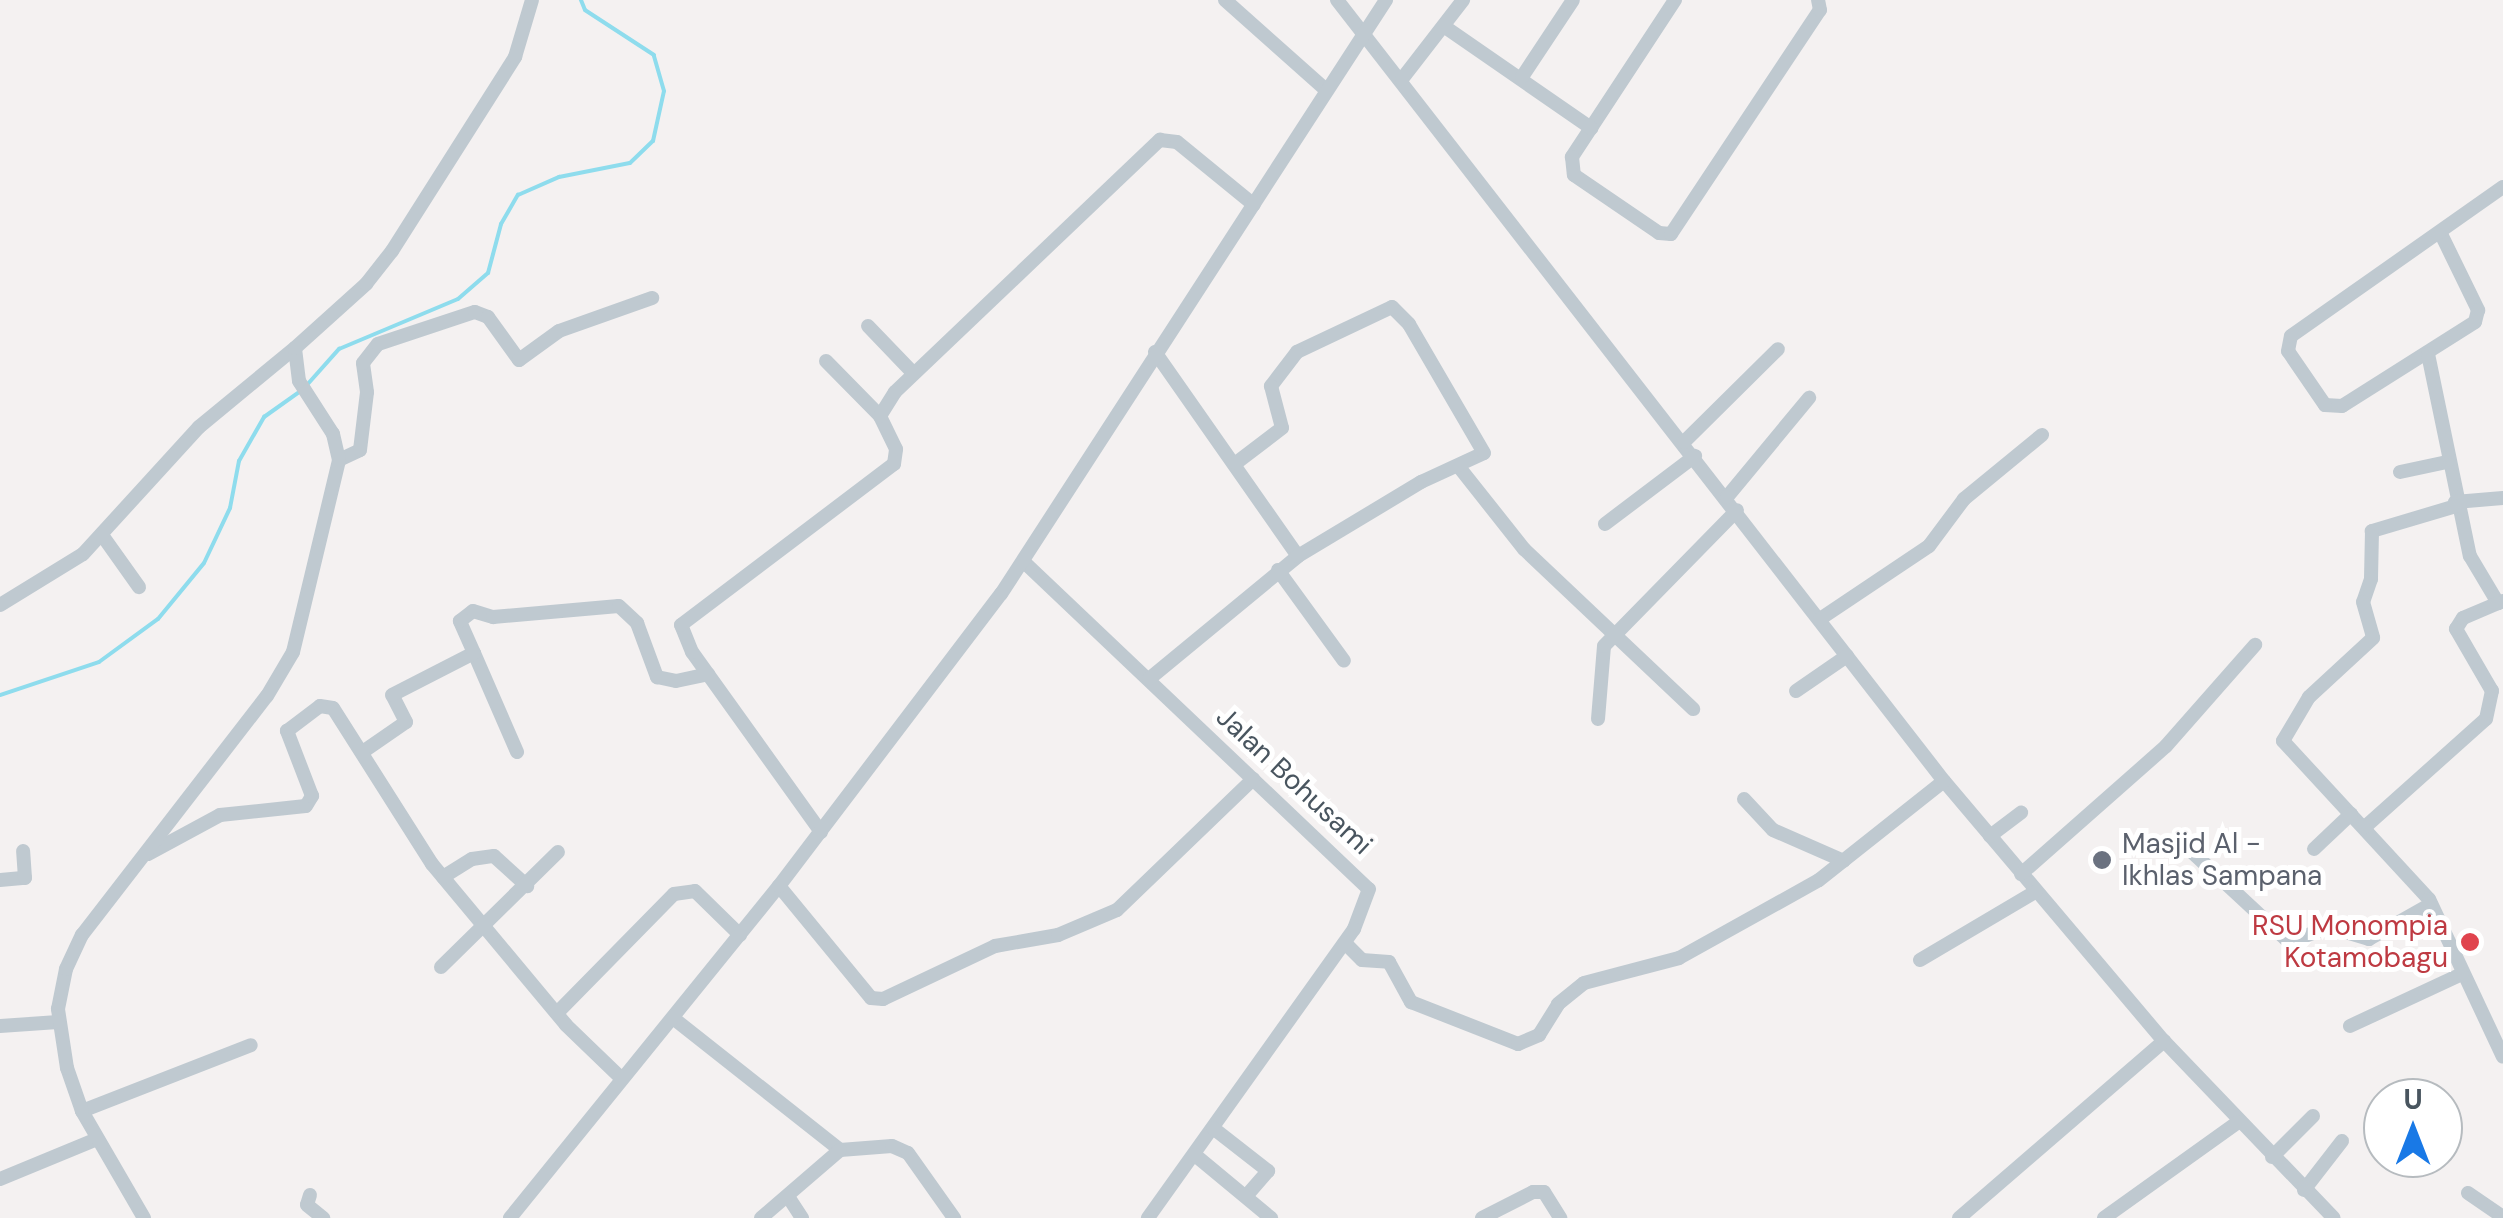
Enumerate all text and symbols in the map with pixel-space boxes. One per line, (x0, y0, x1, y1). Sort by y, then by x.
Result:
street label: Jalan Bohusami (1209, 700, 1379, 862)
place label: Masjid Al - Ikhlas Sampana (2122, 827, 2322, 893)
marker: Masjid Al - Ikhlas Sampana (2091, 849, 2113, 871)
place label: RSU Monompia Kotamobagu (2252, 909, 2448, 975)
marker: RSU Monompia Kotamobagu (2457, 929, 2483, 955)
north arrow (2363, 1078, 2463, 1178)
text: U (2403, 1081, 2423, 1118)

